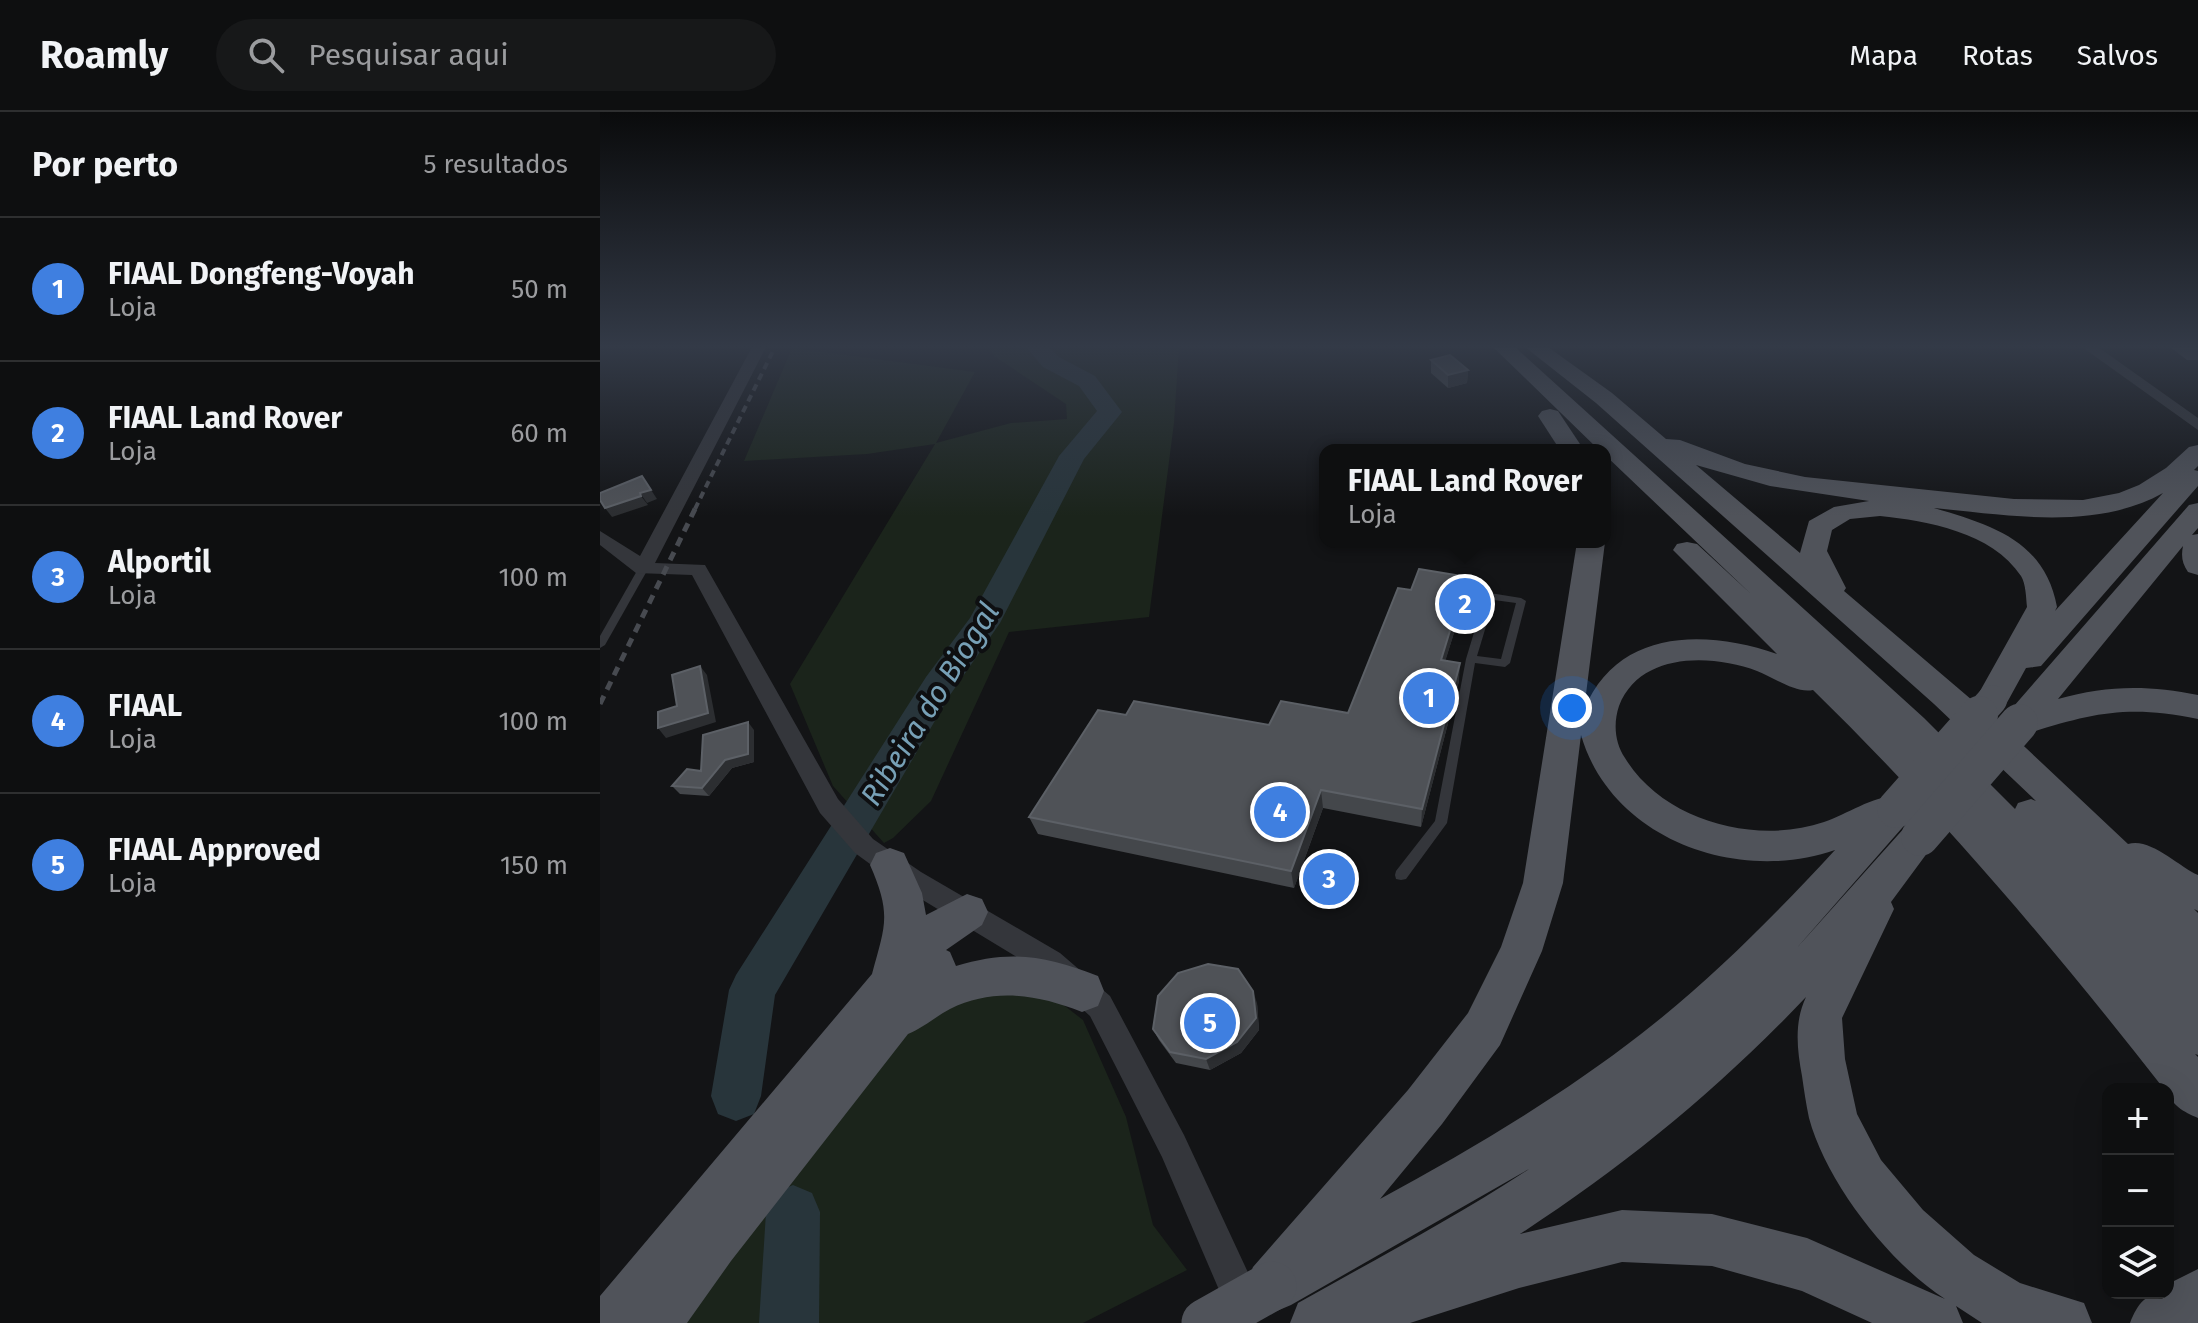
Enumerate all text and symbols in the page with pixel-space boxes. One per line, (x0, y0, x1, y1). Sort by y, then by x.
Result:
search box (216, 19, 776, 91)
text: Roamly (40, 32, 168, 78)
icon: search (244, 33, 288, 77)
text: Pesquisar aqui (308, 37, 509, 73)
text: Mapa (1849, 39, 1918, 72)
text: Rotas (1962, 39, 2033, 72)
text: Salvos (2077, 39, 2158, 72)
text: Por perto (32, 144, 178, 185)
text: 5 resultados (424, 149, 568, 180)
text: FIAAL Dongfeng-Voyah (108, 256, 414, 292)
text: 1 (52, 274, 64, 305)
text: 50 m (511, 274, 568, 305)
text: Loja (108, 292, 157, 323)
text: FIAAL Land Rover (108, 400, 342, 436)
text: 2 (51, 418, 65, 449)
text: 60 m (510, 418, 568, 449)
text: Loja (108, 436, 157, 467)
popup (1319, 444, 1611, 548)
text: FIAAL Land Rover (1348, 463, 1582, 499)
text: Loja (1348, 499, 1397, 530)
text: Alportil (108, 544, 211, 580)
text: 3 (51, 562, 65, 593)
text: 100 m (499, 562, 568, 593)
pin: 2 (1439, 574, 1491, 634)
text: Loja (108, 580, 157, 611)
water label: Ribeira do Biogal (853, 596, 1007, 812)
pin: 1 (1403, 668, 1455, 728)
text: FIAAL (108, 688, 182, 724)
your location (1552, 688, 1592, 728)
text: 4 (51, 706, 65, 737)
text: 100 m (499, 706, 568, 737)
text: Loja (108, 724, 157, 755)
pin: 4 (1254, 782, 1306, 842)
text: FIAAL Approved (108, 832, 321, 868)
pin: 3 (1303, 849, 1355, 909)
text: 5 (51, 850, 65, 881)
text: 150 m (500, 850, 568, 881)
text: Loja (108, 868, 157, 899)
pin: 5 (1184, 993, 1236, 1053)
map controls (2102, 1083, 2174, 1299)
button: + (2102, 1083, 2174, 1155)
button: − (2102, 1155, 2174, 1227)
button: layers (2102, 1227, 2174, 1299)

